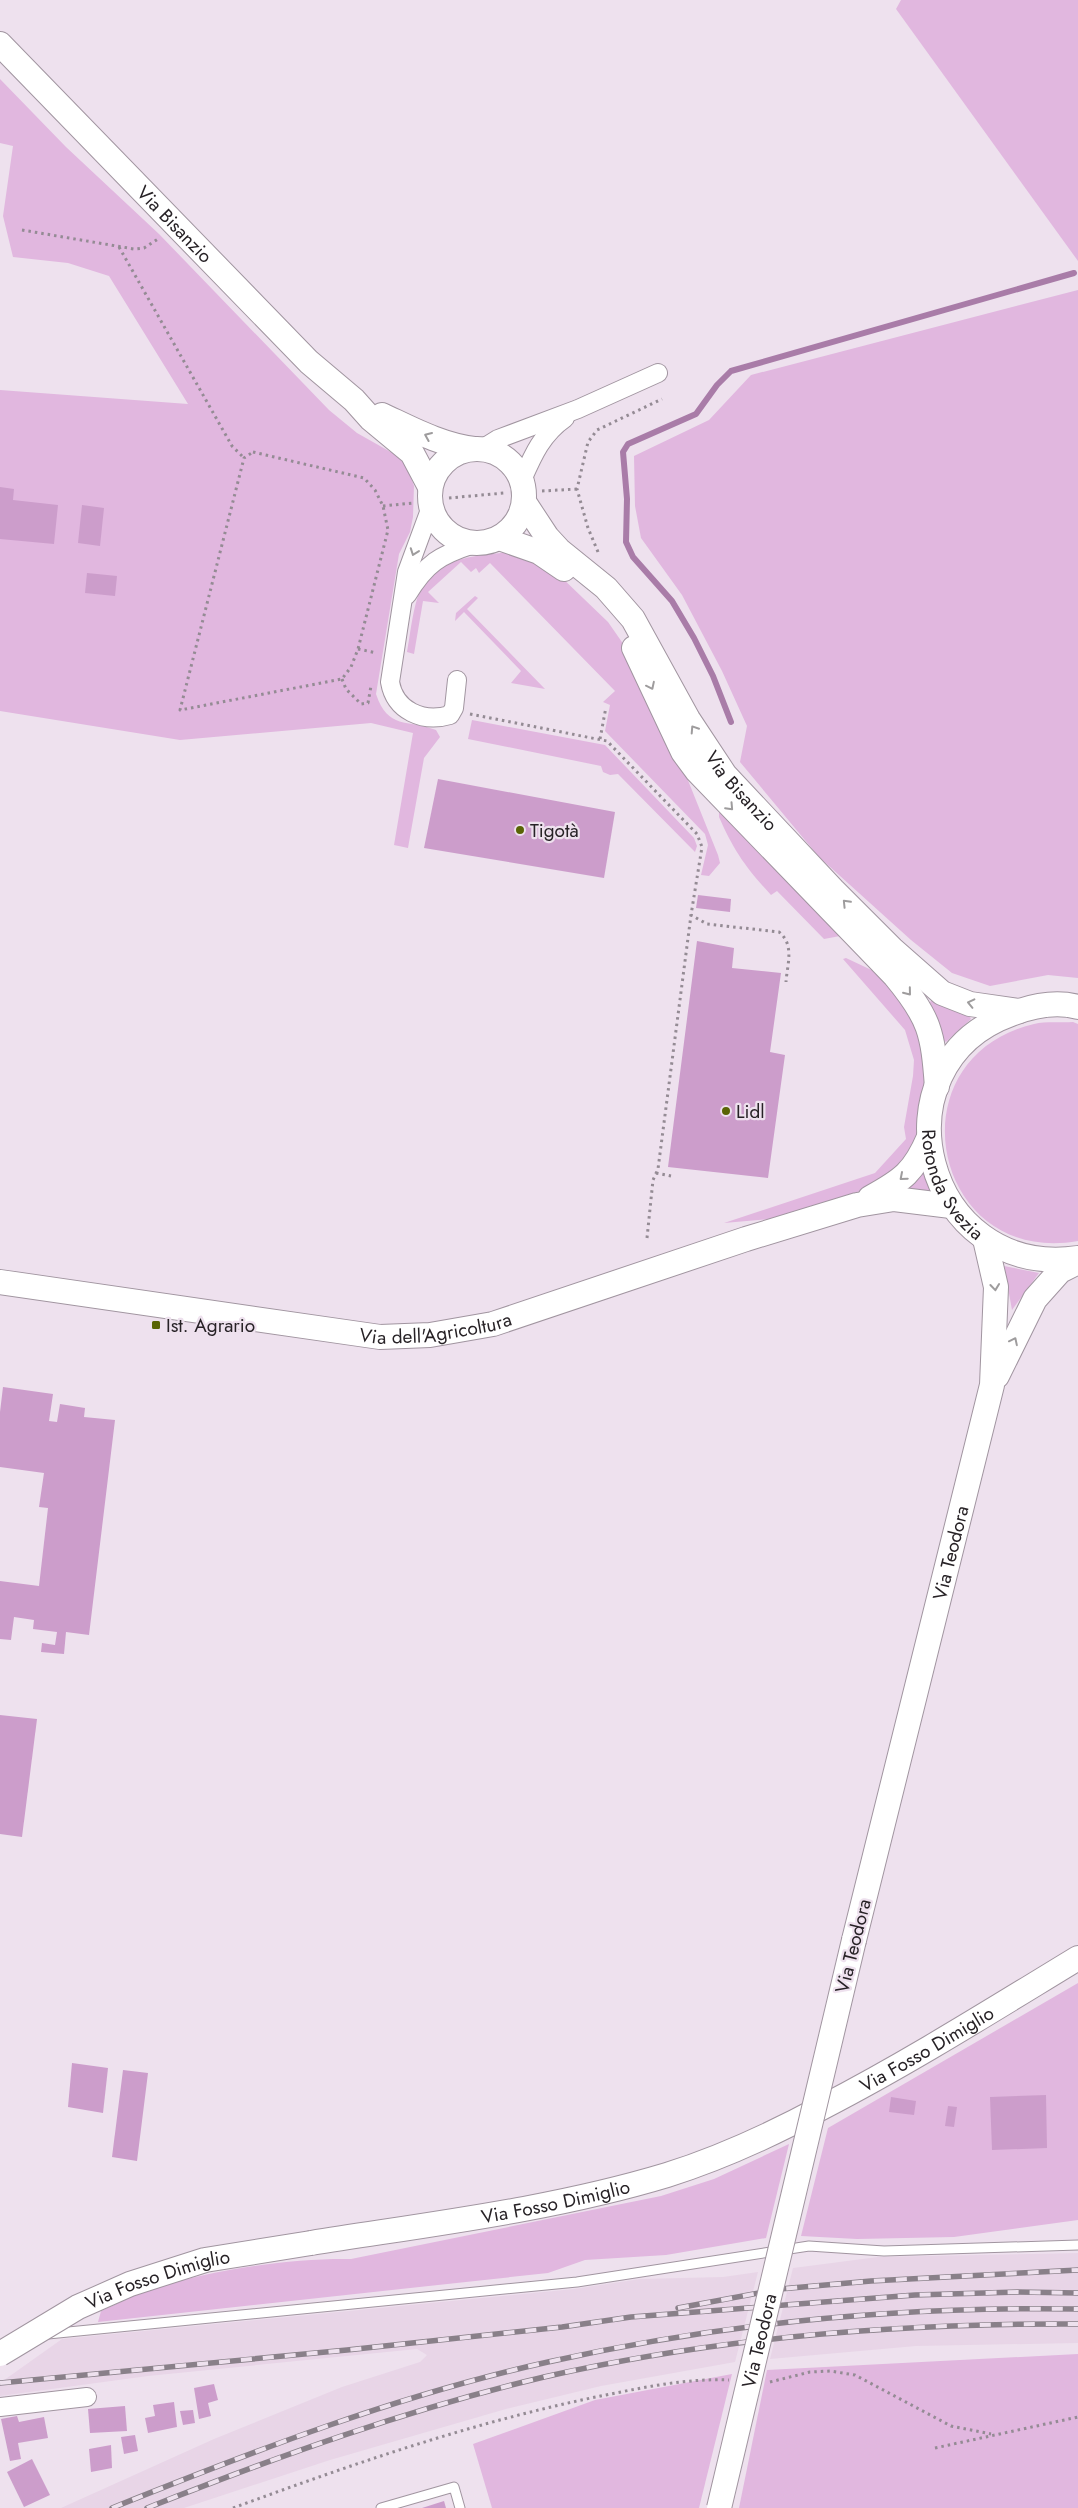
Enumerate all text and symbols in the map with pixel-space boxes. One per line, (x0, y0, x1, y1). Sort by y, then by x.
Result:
street label: Via Bisanzio (131, 179, 219, 269)
one-way arrow (424, 432, 433, 443)
one-way arrow (410, 548, 420, 556)
one-way arrow (645, 681, 655, 690)
one-way arrow (690, 725, 700, 734)
street label: Via Bisanzio (699, 745, 784, 837)
one-way arrow (724, 802, 733, 811)
place label: Tigotà (530, 817, 579, 844)
marker: Tigotà (514, 824, 526, 836)
one-way arrow (843, 900, 852, 909)
one-way arrow (903, 987, 912, 996)
one-way arrow (967, 998, 976, 1009)
place label: Lidl (736, 1098, 765, 1125)
marker: Lidl (720, 1105, 732, 1117)
street label: Rotonda Svezia (915, 1129, 990, 1246)
one-way arrow (899, 1171, 908, 1180)
one-way arrow (989, 1283, 1000, 1291)
street label: Via dell'Agricoltura (358, 1305, 515, 1351)
place label: Ist. Agrario (166, 1312, 255, 1339)
marker: Ist. Agrario (150, 1319, 162, 1331)
one-way arrow (1008, 1337, 1018, 1346)
street label: Via Teodora (926, 1503, 975, 1603)
street label: Via Teodora (828, 1896, 878, 1996)
street label: Via Fosso Dimiglio (855, 1999, 999, 2099)
street label: Via Fosso Dimiglio (479, 2173, 633, 2230)
street label: Via Fosso Dimiglio (81, 2243, 232, 2316)
street label: Via Teodora (734, 2291, 783, 2391)

